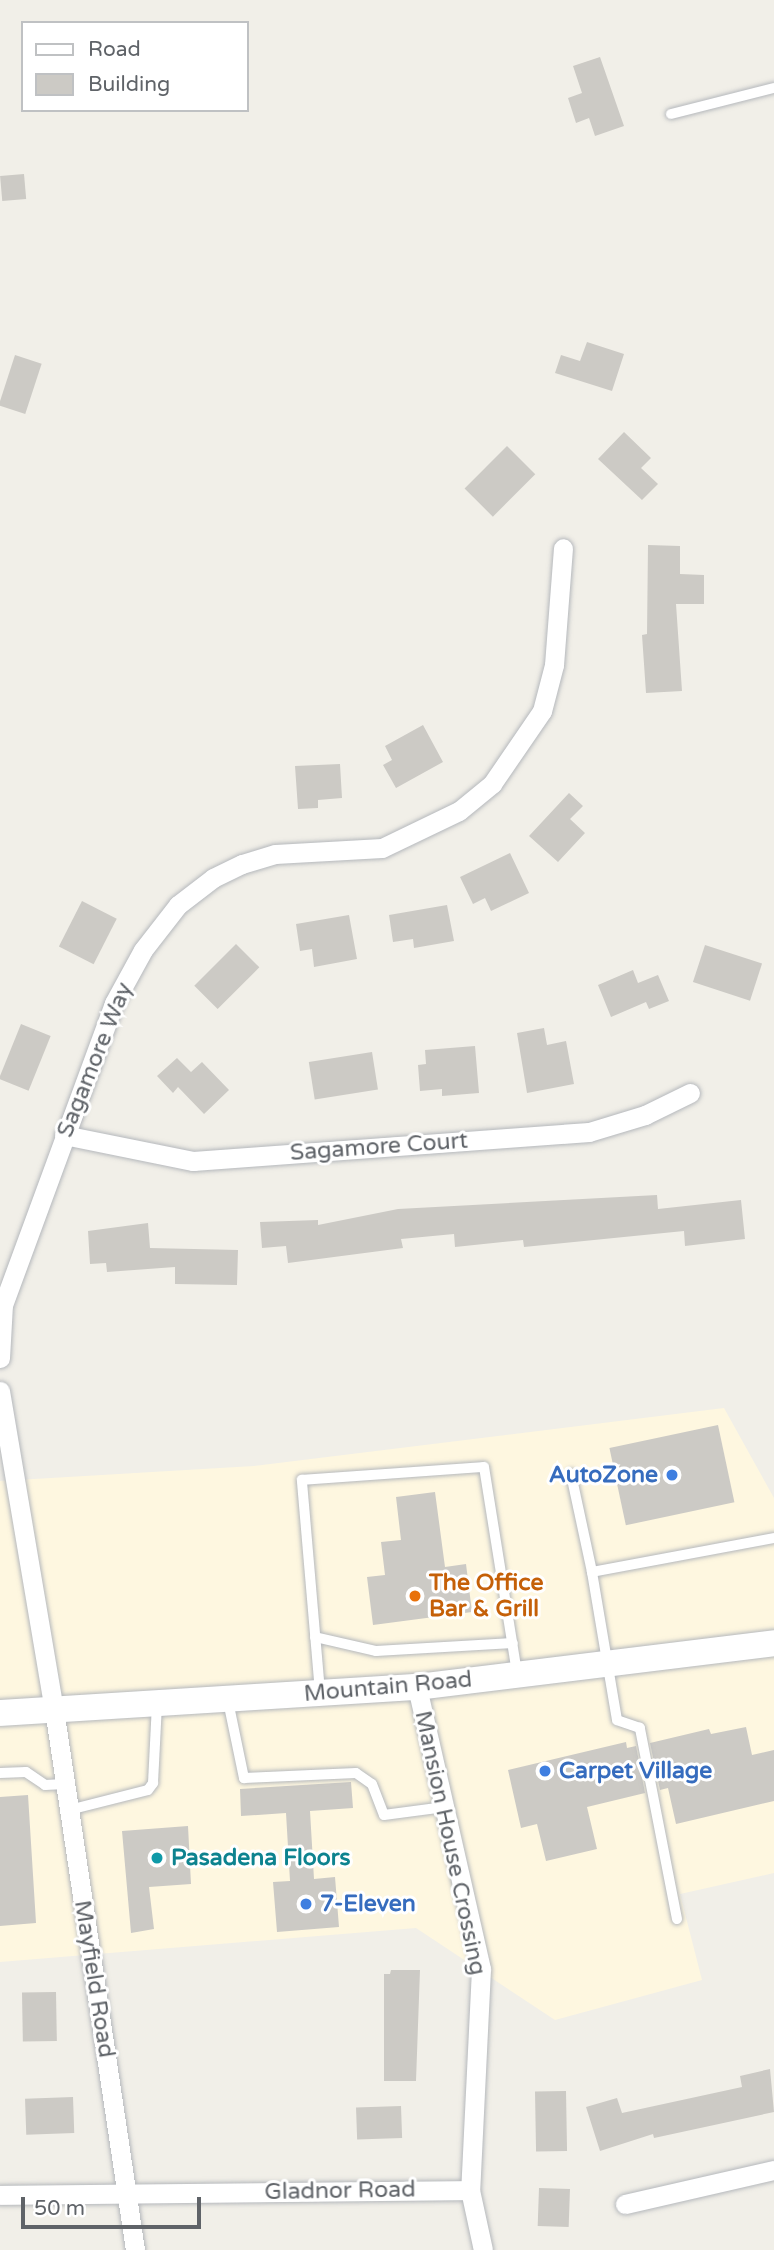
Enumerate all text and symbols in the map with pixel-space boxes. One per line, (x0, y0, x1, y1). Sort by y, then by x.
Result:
legend (21, 21, 248, 112)
text: Road (88, 37, 141, 62)
text: Building (88, 72, 170, 97)
street label: Sagamore Way (51, 979, 139, 1141)
street label: Sagamore Court (289, 1127, 469, 1167)
place label: AutoZone (549, 1461, 658, 1489)
marker: AutoZone (664, 1467, 680, 1483)
place label: The Office Bar & Grill (429, 1569, 543, 1623)
marker: The Office Bar & Grill (407, 1588, 423, 1604)
street label: Mountain Road (303, 1666, 473, 1708)
street label: Mansion House Crossing (408, 1708, 492, 1978)
place label: Carpet Village (559, 1757, 712, 1785)
marker: Carpet Village (537, 1763, 553, 1779)
place label: Pasadena Floors (171, 1844, 351, 1872)
marker: Pasadena Floors (149, 1850, 165, 1866)
place label: 7-Eleven (320, 1890, 416, 1918)
marker: 7-Eleven (298, 1896, 314, 1912)
street label: Mayfield Road (68, 1898, 120, 2060)
street label: Gladnor Road (264, 2176, 416, 2206)
scale bar (24, 2184, 205, 2228)
text: 50 m (34, 2196, 85, 2221)

